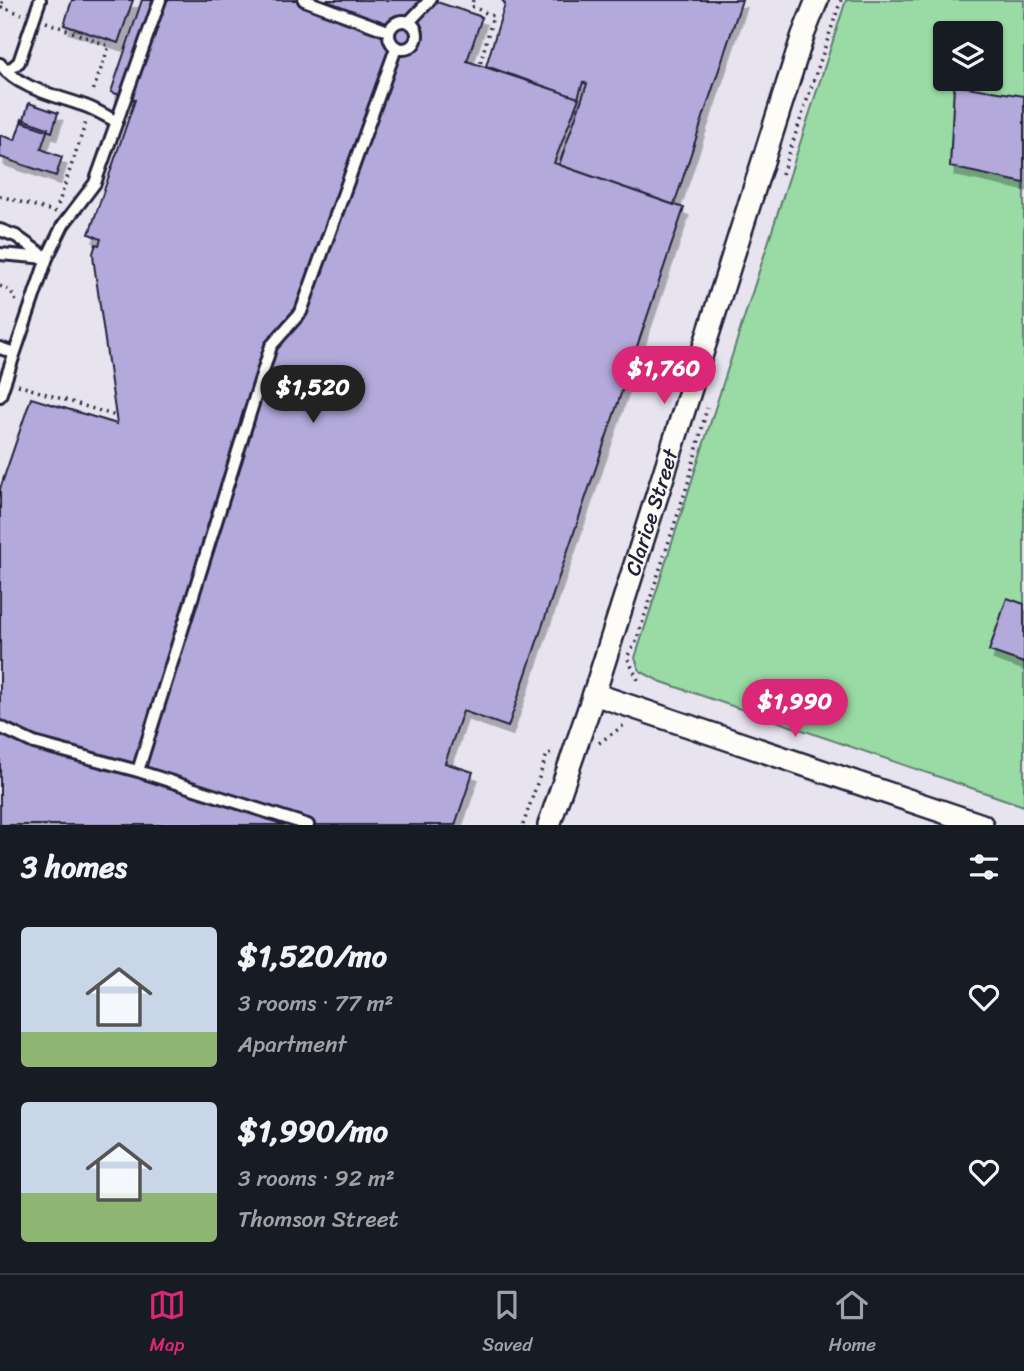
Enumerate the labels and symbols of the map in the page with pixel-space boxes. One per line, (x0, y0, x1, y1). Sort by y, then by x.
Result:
pin: $1,760 (607, 346, 721, 406)
pin: $1,520 (256, 366, 370, 425)
street label: Clarice Street (614, 443, 690, 581)
pin: $1,990 (738, 680, 852, 739)

